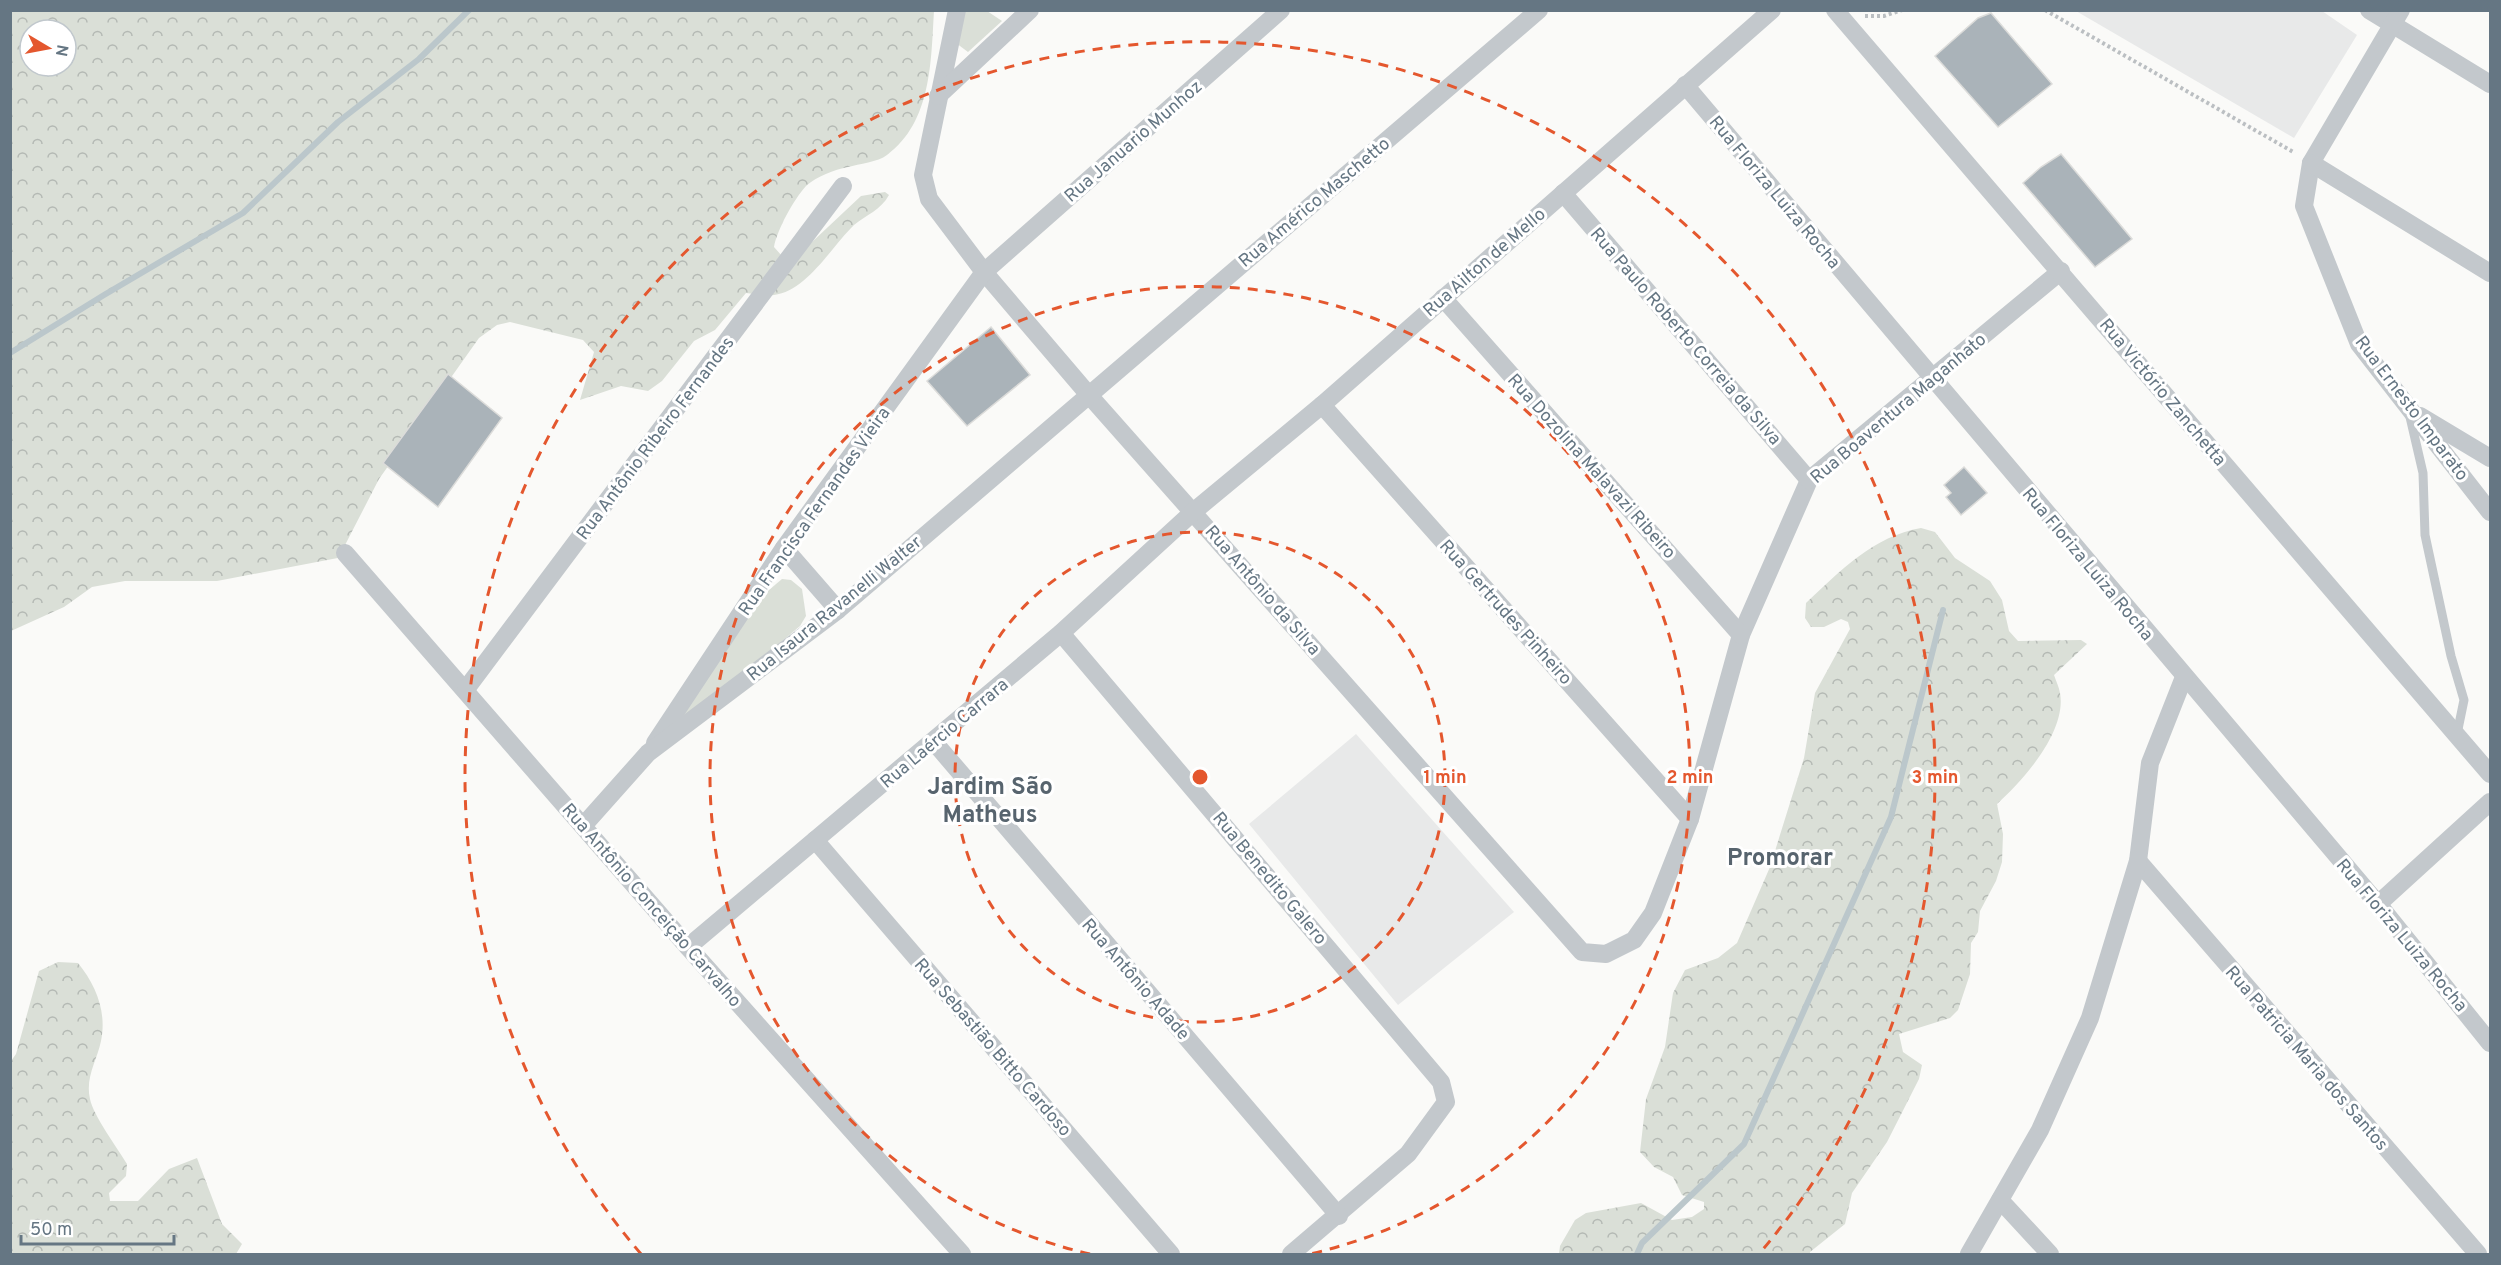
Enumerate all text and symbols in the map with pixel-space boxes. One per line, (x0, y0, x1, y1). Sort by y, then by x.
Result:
north arrow (18, 18, 78, 78)
text: N (50, 43, 72, 58)
street label: Rua Januario Munhoz (1060, 76, 1208, 208)
street label: Rua Floriza Luiza Rocha (1703, 112, 1845, 274)
street label: Rua Américo Maschetto (1234, 133, 1396, 273)
street label: Rua Ailton de Mello (1419, 204, 1551, 323)
street label: Rua Paulo Roberto Correia da Silva (1584, 224, 1786, 450)
street label: Rua Victório Zanchetta (2093, 314, 2230, 472)
street label: Rua Boaventura Maganhato (1806, 329, 1992, 490)
street label: Rua Ernesto Imparato (2349, 332, 2473, 486)
street label: Rua Antônio Ribeiro Fernandes (572, 333, 740, 545)
street label: Rua Dozolina Malavazi Ribeiro (1502, 370, 1680, 564)
street label: Rua Francisca Fernandes Vieira (734, 403, 896, 621)
street label: Rua Floriza Luiza Rocha (2016, 484, 2158, 646)
street label: Rua Antônio da Silva (1199, 521, 1325, 661)
street label: Rua Isaura Ravanelli Walter (743, 531, 927, 687)
street label: Rua Gertrudes Pinheiro (1434, 536, 1576, 690)
street label: Rua Laércio Carrara (876, 674, 1014, 794)
centre of rings (1190, 767, 1210, 787)
text: 1 min (1423, 767, 1467, 790)
text: 2 min (1666, 767, 1714, 790)
text: 3 min (1912, 767, 1958, 790)
district label: Jardim São Matheus (927, 773, 1053, 831)
street label: Rua Antônio Conceição Carvalho (556, 799, 746, 1013)
street label: Rua Benedito Galero (1207, 808, 1331, 950)
district label: Promorar (1727, 844, 1833, 874)
street label: Rua Floriza Luiza Rocha (2330, 855, 2472, 1017)
street label: Rua Antônio Adade (1076, 914, 1194, 1046)
street label: Rua Sebastião Bitto Cardoso (908, 954, 1076, 1142)
street label: Rua Patricia Maria dos Santos (2219, 962, 2392, 1156)
scale bar (21, 1208, 174, 1246)
text: 50 m (30, 1219, 72, 1242)

